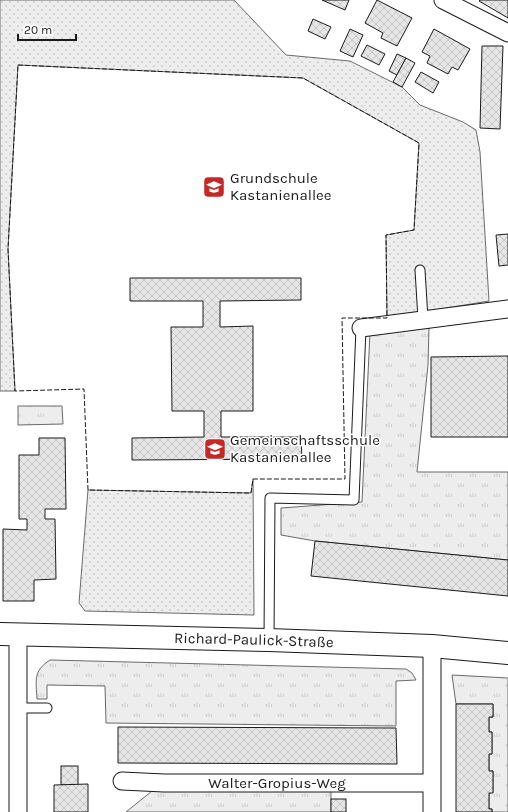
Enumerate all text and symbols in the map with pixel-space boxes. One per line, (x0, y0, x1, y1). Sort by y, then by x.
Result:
scale bar (18, 16, 76, 42)
text: 20 m (24, 23, 52, 37)
place label: Grundschule Kastanienallee (230, 169, 332, 204)
school or university icon: Grundschule Kastanienallee (201, 174, 227, 200)
place label: Gemeinschaftsschule Kastanienallee (230, 431, 380, 466)
school or university icon: Gemeinschaftsschule Kastanienallee (202, 436, 228, 462)
street label: Richard-Paulick-Straße (174, 629, 334, 651)
street label: Walter-Gropius-Weg (208, 774, 346, 792)

